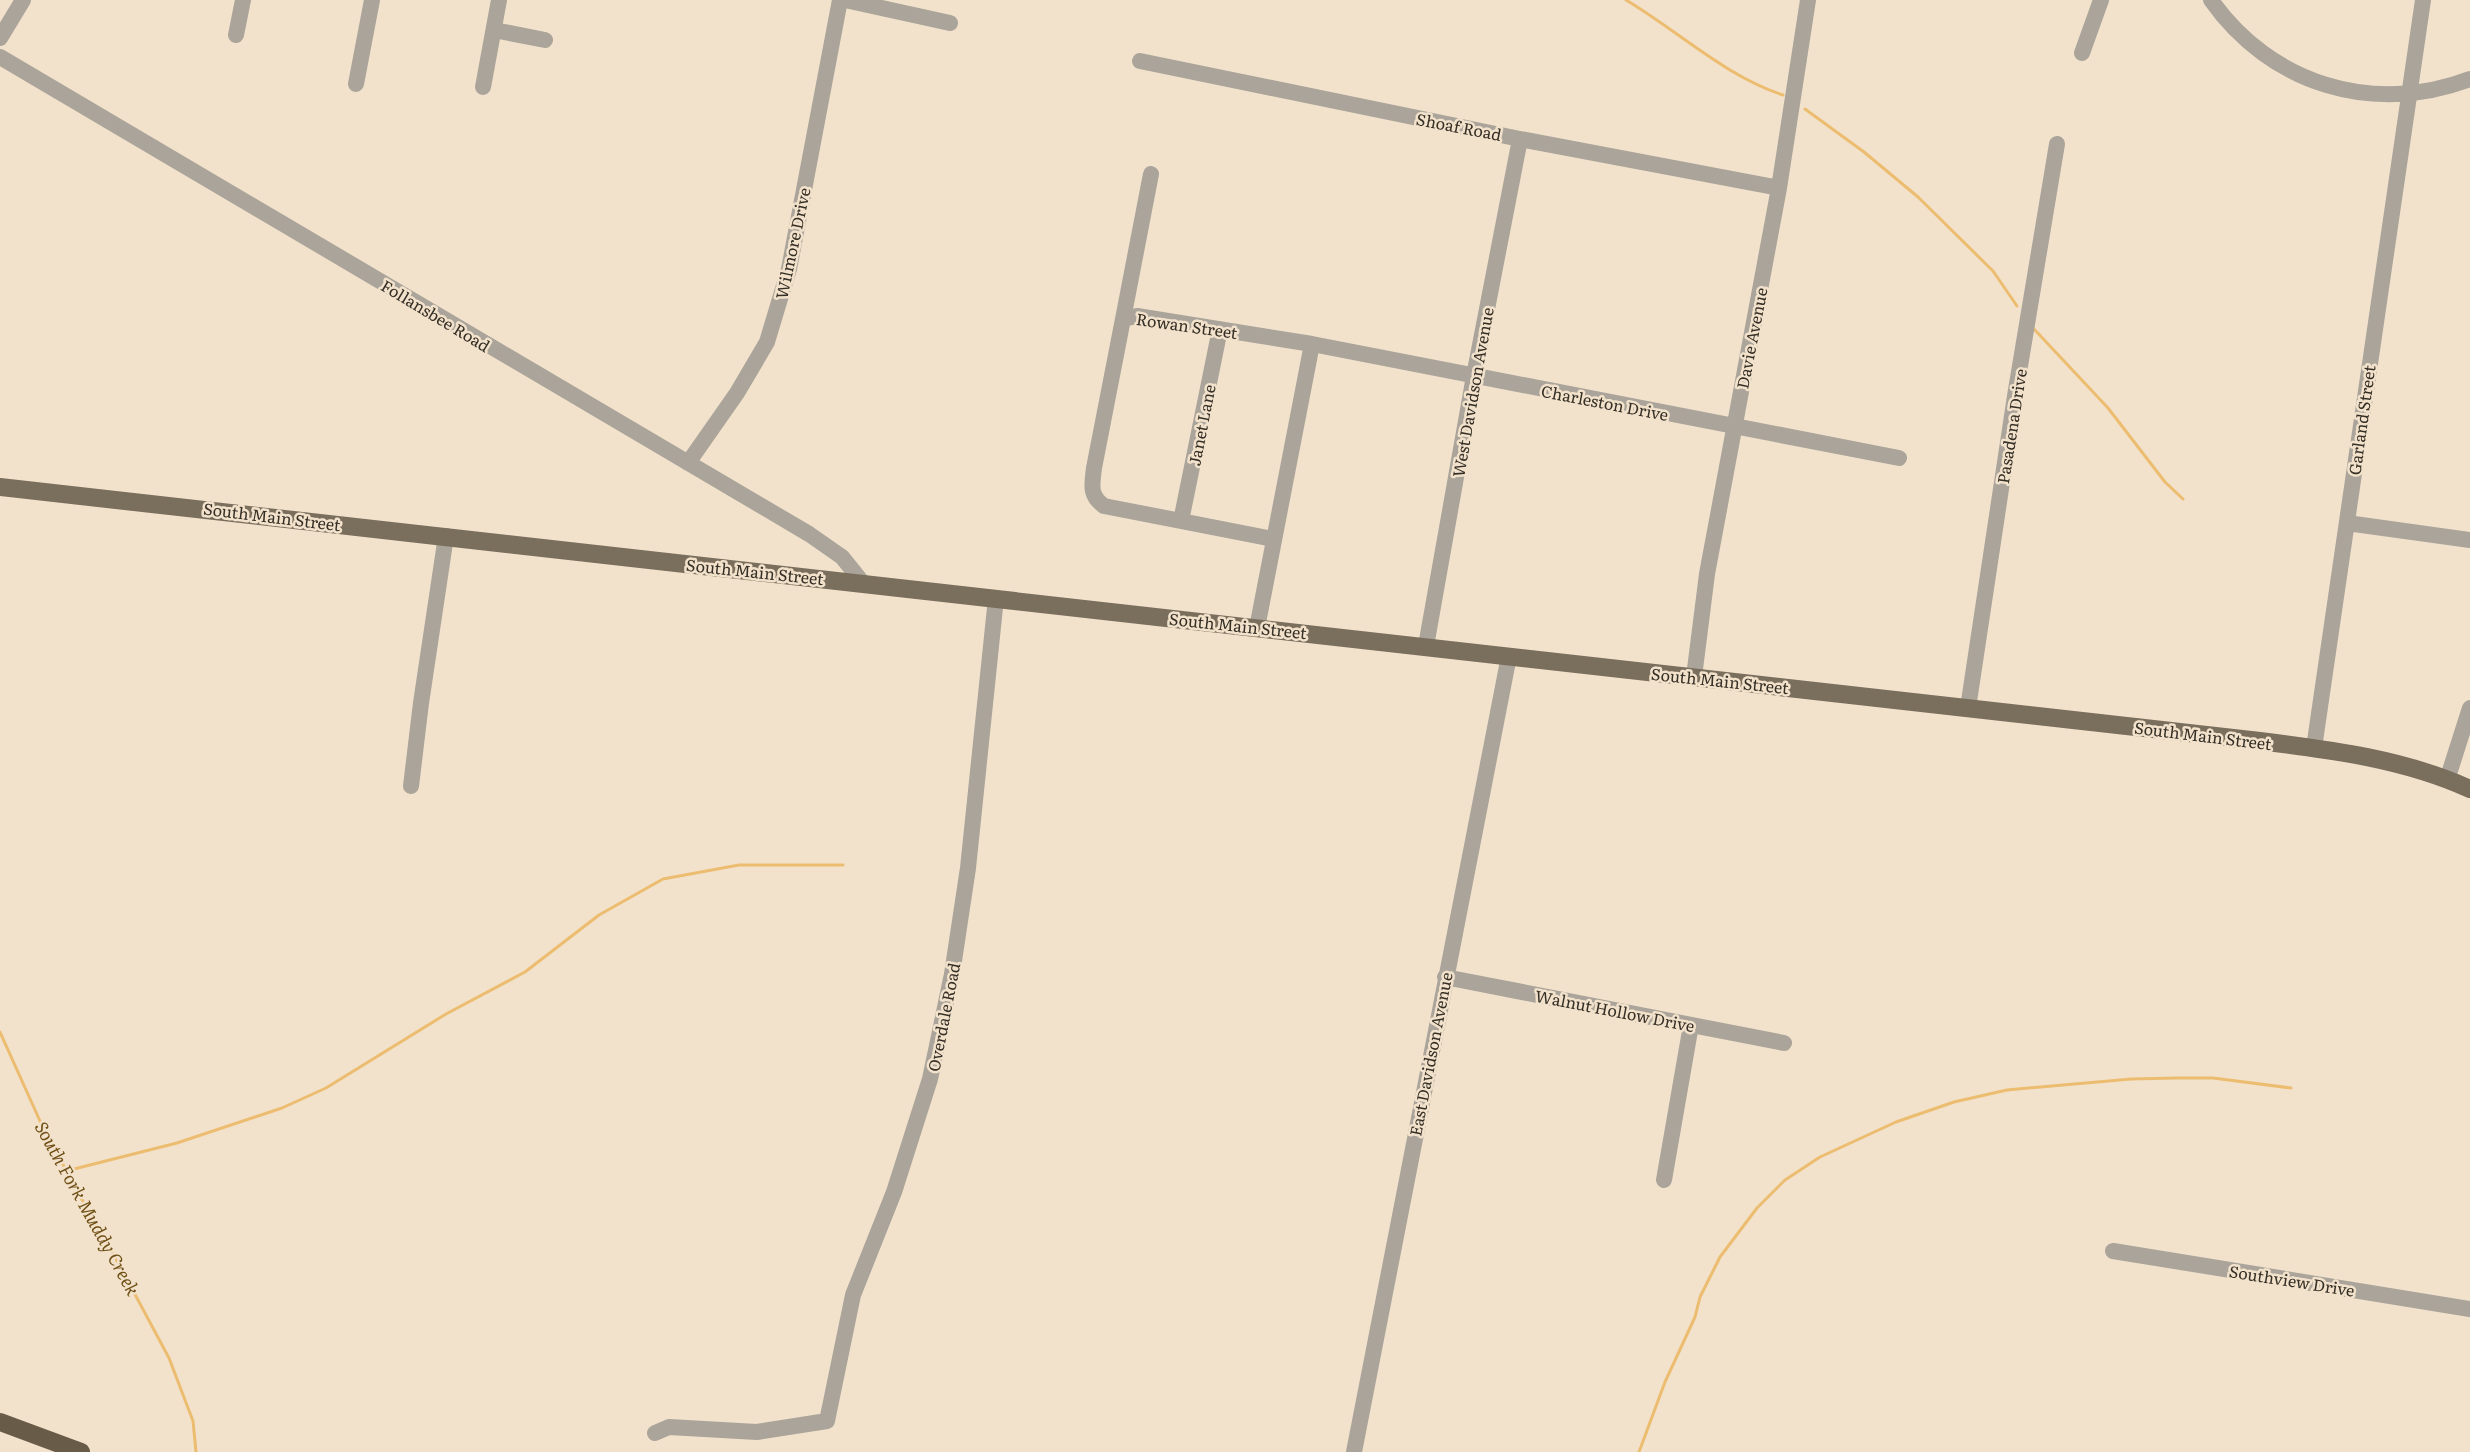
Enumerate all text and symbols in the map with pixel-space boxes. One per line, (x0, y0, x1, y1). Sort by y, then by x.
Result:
street label: Shoaf Road (1414, 106, 1504, 146)
street label: Wilmore Drive (768, 185, 816, 301)
street label: Follansbee Road (377, 273, 495, 357)
street label: Davie Avenue (1729, 285, 1773, 391)
street label: West Davidson Avenue (1445, 305, 1499, 479)
street label: Rowan Street (1135, 306, 1240, 344)
street label: Garland Street (2341, 363, 2381, 477)
street label: Pasadena Drive (1990, 367, 2032, 485)
street label: Charleston Drive (1539, 378, 1671, 426)
street label: Janet Lane (1181, 382, 1221, 468)
street label: South Main Street (202, 496, 342, 536)
street label: South Main Street (685, 552, 825, 590)
street label: South Main Street (1168, 606, 1308, 644)
street label: South Main Street (1650, 661, 1790, 699)
street label: South Main Street (2133, 715, 2273, 755)
street label: Overdale Road (921, 960, 965, 1074)
street label: East Davidson Avenue (1402, 970, 1458, 1138)
street label: Walnut Hollow Drive (1533, 983, 1697, 1037)
water label: South Fork Muddy Creek (29, 1116, 147, 1300)
street label: Southview Drive (2227, 1258, 2357, 1302)

